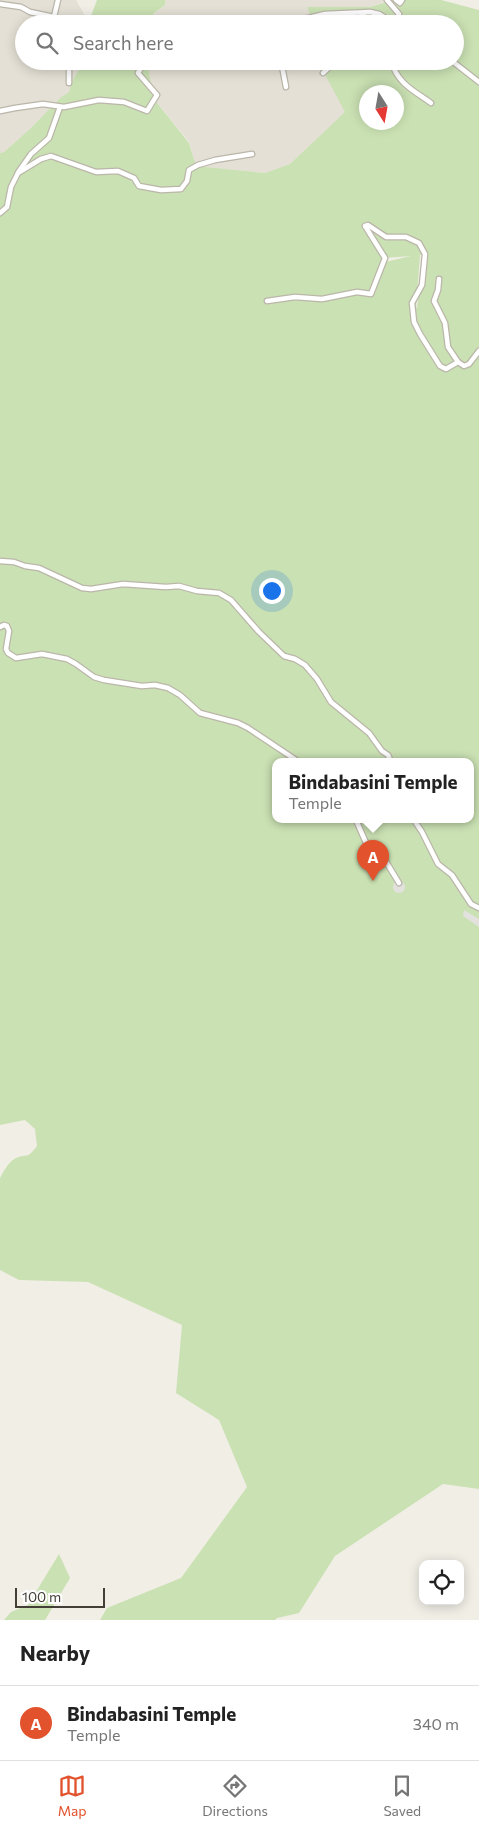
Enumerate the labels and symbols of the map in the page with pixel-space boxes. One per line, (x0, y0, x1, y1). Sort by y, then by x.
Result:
north arrow (359, 85, 404, 130)
your location (259, 578, 285, 604)
pin: A (357, 840, 389, 881)
scale bar (15, 1585, 105, 1608)

